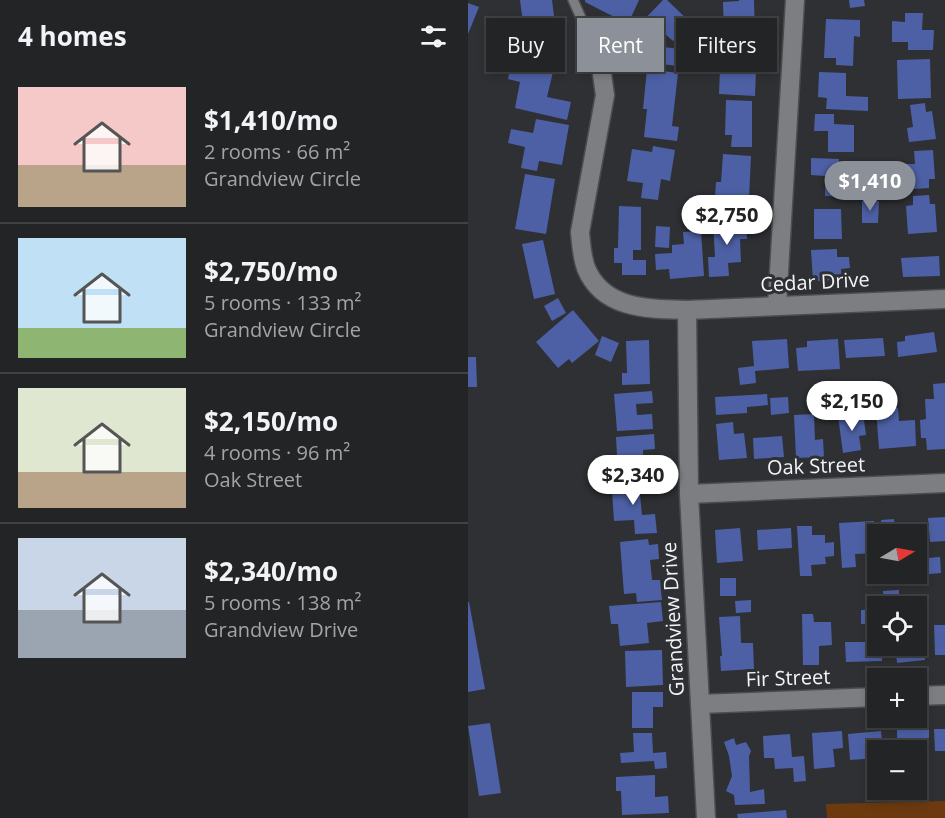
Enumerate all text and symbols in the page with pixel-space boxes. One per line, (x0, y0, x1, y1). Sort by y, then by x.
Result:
text: 4 homes (18, 18, 127, 54)
chip: Buy (486, 18, 565, 72)
chip: Rent (577, 18, 664, 72)
chip: Filters (676, 18, 777, 72)
icon: filters (417, 20, 450, 53)
text: $1,410/mo (204, 102, 338, 138)
icon: home (66, 111, 138, 183)
text: 2 rooms · 66 m² (204, 138, 350, 165)
pin: $1,410 (821, 161, 919, 212)
text: Grandview Circle (204, 165, 361, 192)
text: $1,410 (839, 167, 901, 194)
pin: $2,750 (678, 195, 776, 246)
text: $2,750 (696, 201, 758, 228)
text: $2,750/mo (204, 253, 338, 289)
icon: home (66, 262, 138, 334)
street label: Cedar Drive (760, 265, 870, 298)
text: 5 rooms · 133 m² (204, 289, 362, 316)
text: Grandview Circle (204, 316, 361, 343)
pin: $2,150 (803, 381, 901, 432)
text: $2,150 (821, 387, 883, 414)
text: $2,150/mo (204, 403, 338, 439)
icon: home (66, 412, 138, 484)
text: 4 rooms · 96 m² (204, 439, 350, 466)
street label: Oak Street (766, 450, 866, 481)
pin: $2,340 (584, 455, 682, 506)
text: $2,340 (602, 461, 664, 488)
text: Oak Street (204, 466, 302, 493)
north arrow (867, 524, 927, 584)
map controls (867, 524, 927, 800)
street label: Grandview Drive (655, 541, 690, 697)
text: $2,340/mo (204, 553, 338, 589)
icon: home (66, 562, 138, 634)
text: 5 rooms · 138 m² (204, 589, 362, 616)
button: locate (867, 596, 927, 656)
text: Grandview Drive (204, 616, 358, 643)
street label: Fir Street (745, 663, 831, 692)
button: + (867, 668, 927, 728)
button: − (867, 740, 927, 800)

